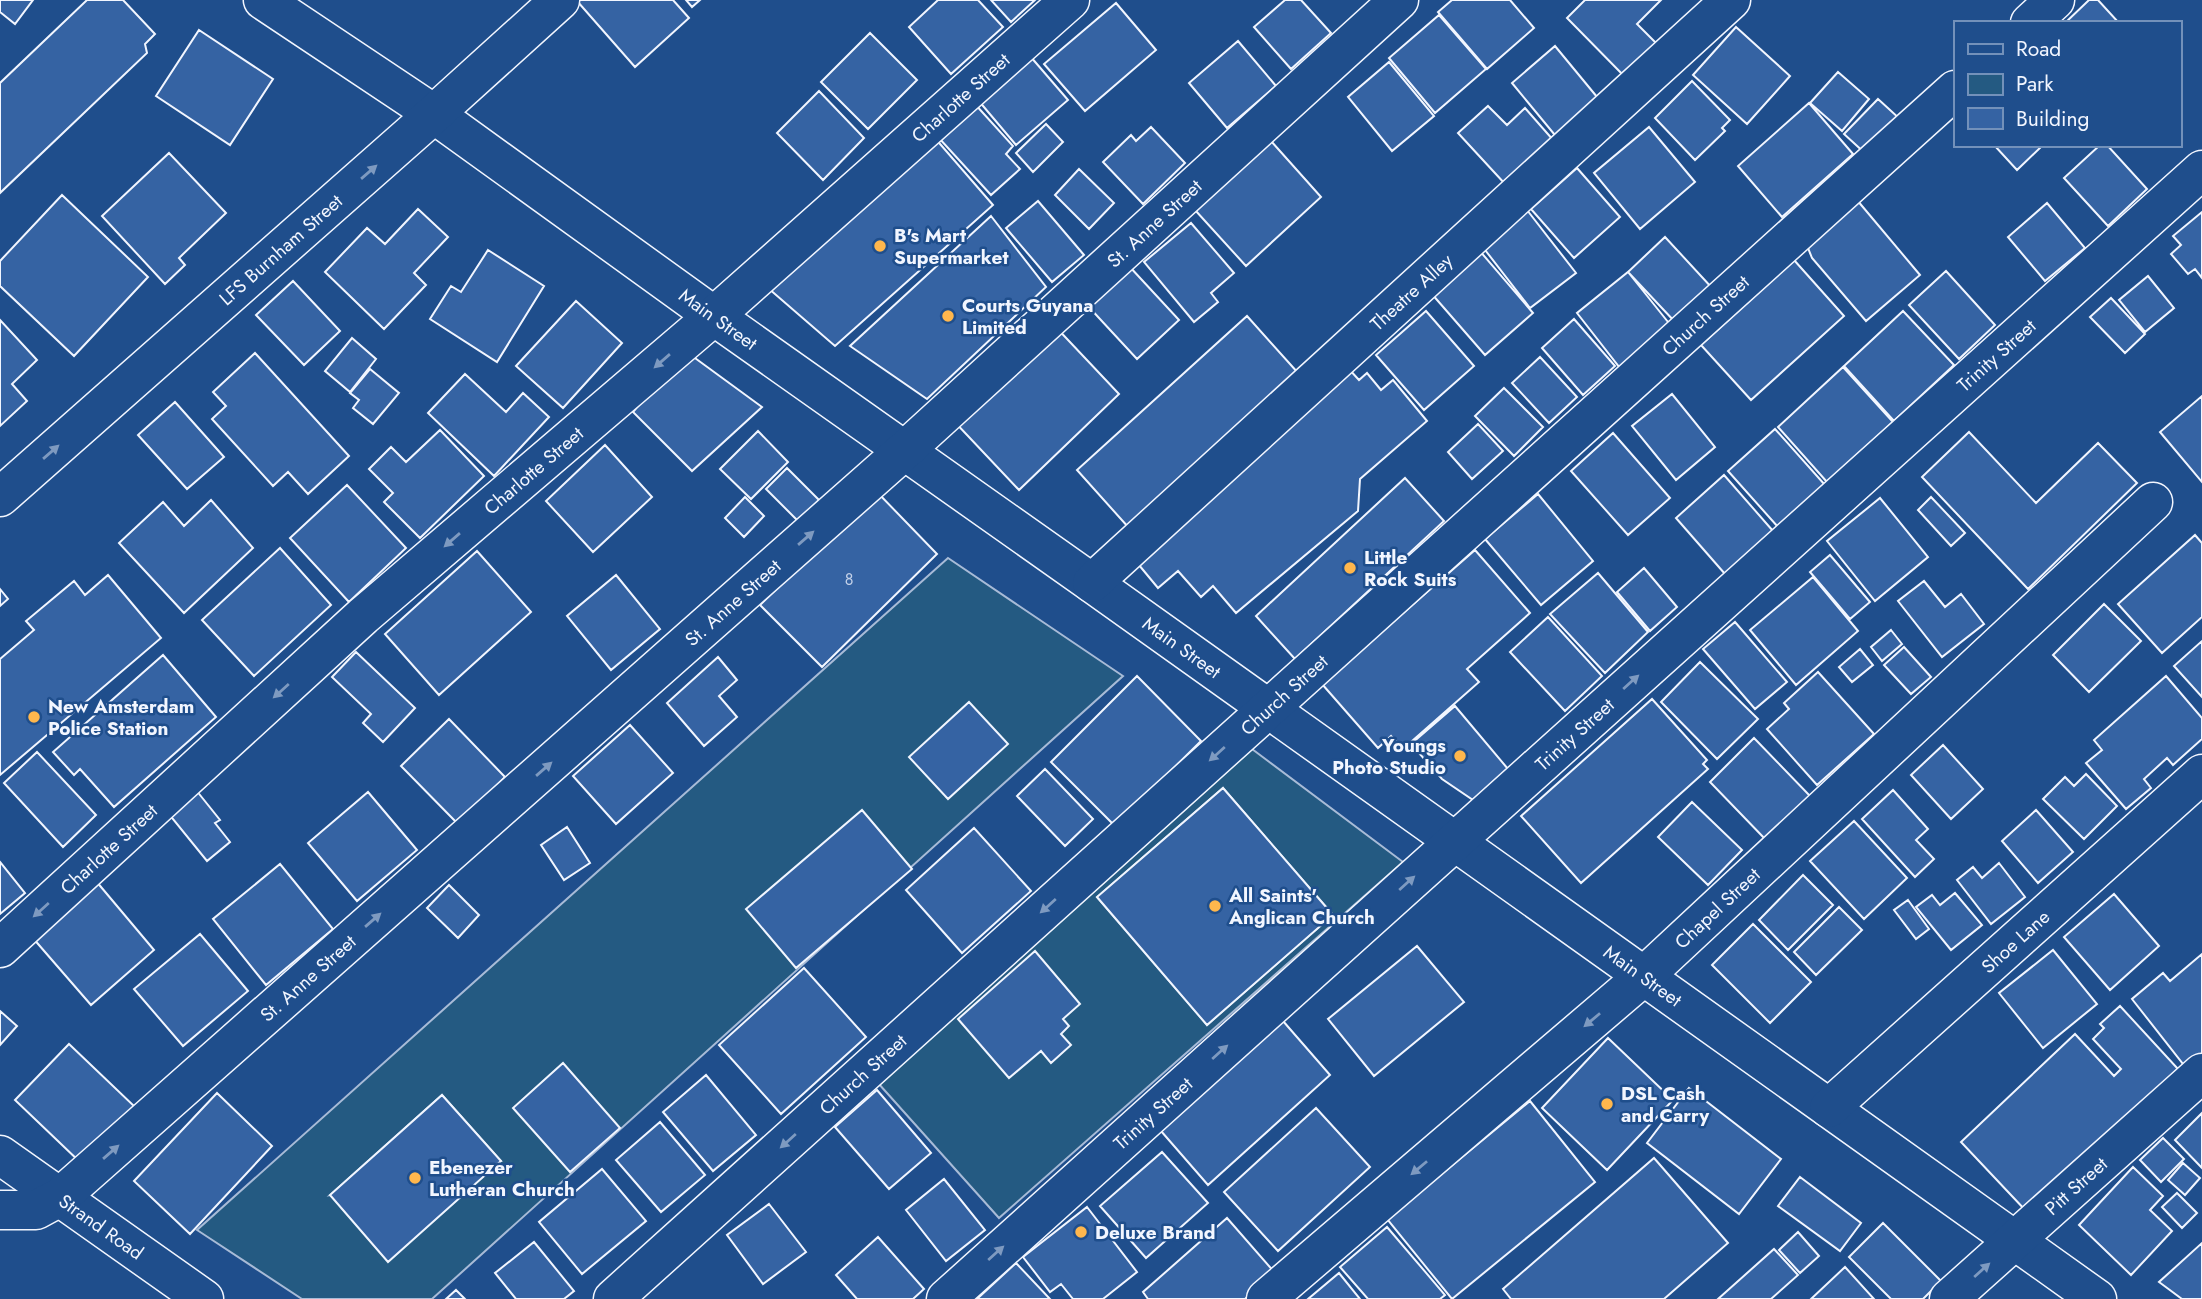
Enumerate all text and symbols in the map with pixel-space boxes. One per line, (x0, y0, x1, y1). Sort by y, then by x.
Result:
legend (1954, 21, 2181, 147)
text: Road (2016, 34, 2061, 64)
street label: Charlotte Street (905, 46, 1016, 148)
text: Park (2016, 69, 2054, 99)
text: Building (2016, 104, 2089, 134)
one-way arrow (360, 164, 378, 180)
street label: St. Anne Street (1101, 173, 1208, 273)
street label: LFS Burnham Street (213, 187, 348, 311)
place label: B's Mart Supermarket (894, 222, 1008, 271)
marker: B's Mart Supermarket (872, 238, 888, 254)
street label: Theatre Alley (1364, 247, 1459, 337)
street label: Church Street (1655, 268, 1755, 362)
street label: Main Street (674, 282, 763, 356)
place label: Courts Guyana Limited (962, 292, 1093, 341)
marker: Courts Guyana Limited (940, 308, 956, 324)
street label: Trinity Street (1951, 312, 2042, 398)
one-way arrow (653, 353, 671, 369)
street label: Charlotte Street (478, 420, 589, 521)
one-way arrow (42, 444, 60, 460)
one-way arrow (797, 530, 814, 546)
one-way arrow (443, 532, 460, 547)
place label: Little Rock Suits (1364, 544, 1457, 593)
street label: St. Anne Street (679, 552, 787, 652)
marker: Little Rock Suits (1342, 560, 1358, 576)
house number: 8 (845, 568, 853, 591)
street label: Main Street (1137, 610, 1227, 685)
street label: Church Street (1234, 648, 1334, 741)
one-way arrow (1622, 674, 1640, 690)
one-way arrow (272, 683, 290, 699)
street label: Trinity Street (1529, 691, 1620, 777)
place label: New Amsterdam Police Station (48, 693, 194, 742)
marker: New Amsterdam Police Station (26, 709, 42, 725)
place label: Youngs Photo Studio (1332, 732, 1446, 781)
one-way arrow (1209, 746, 1226, 761)
marker: Youngs Photo Studio (1452, 748, 1468, 764)
one-way arrow (535, 761, 553, 777)
street label: Charlotte Street (54, 797, 163, 900)
street label: Chapel Street (1668, 861, 1766, 955)
one-way arrow (1398, 875, 1416, 891)
place label: All Saints' Anglican Church (1228, 882, 1375, 931)
one-way arrow (1040, 898, 1057, 914)
marker: All Saints' Anglican Church (1207, 898, 1223, 914)
one-way arrow (33, 902, 50, 918)
street label: Shoe Lane (1975, 903, 2056, 979)
one-way arrow (364, 912, 382, 928)
street label: St. Anne Street (254, 928, 362, 1028)
street label: Main Street (1598, 938, 1688, 1013)
one-way arrow (1583, 1013, 1601, 1028)
street label: Church Street (813, 1027, 913, 1121)
one-way arrow (1211, 1044, 1229, 1060)
street label: Trinity Street (1107, 1070, 1198, 1156)
place label: DSL Cash and Carry (1621, 1080, 1710, 1129)
marker: DSL Cash and Carry (1599, 1096, 1615, 1112)
one-way arrow (780, 1132, 797, 1148)
one-way arrow (102, 1144, 120, 1160)
street label: Pitt Street (2039, 1150, 2113, 1221)
place label: Ebenezer Lutheran Church (429, 1154, 575, 1203)
one-way arrow (1410, 1160, 1427, 1175)
marker: Ebenezer Lutheran Church (407, 1170, 423, 1186)
street label: Strand Road (53, 1187, 149, 1266)
place label: Deluxe Brand (1095, 1219, 1216, 1246)
marker: Deluxe Brand (1073, 1224, 1089, 1240)
one-way arrow (987, 1246, 1004, 1262)
one-way arrow (1973, 1262, 1990, 1278)

